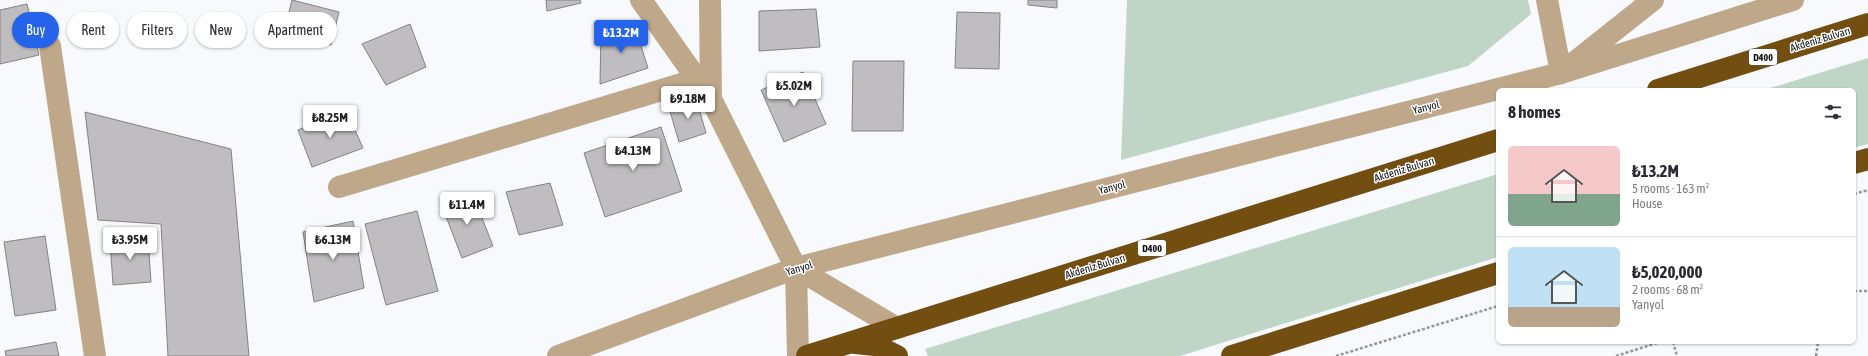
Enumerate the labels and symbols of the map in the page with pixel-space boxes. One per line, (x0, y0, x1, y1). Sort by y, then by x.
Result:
pin: ₺13.2M (588, 20, 654, 54)
street label: Akdeniz Bulvarı (1789, 24, 1851, 54)
road number: D400 (1749, 49, 1777, 65)
pin: ₺5.02M (761, 73, 827, 107)
pin: ₺9.18M (655, 86, 721, 120)
street label: Yanyol (1411, 98, 1441, 116)
pin: ₺8.25M (297, 105, 363, 139)
pin: ₺4.13M (600, 138, 666, 172)
street label: Akdeniz Bulvarı (1373, 154, 1435, 184)
street label: Yanyol (1097, 178, 1127, 196)
pin: ₺11.4M (434, 192, 500, 226)
pin: ₺3.95M (97, 227, 163, 261)
pin: ₺6.13M (300, 227, 366, 261)
road number: D400 (1138, 240, 1166, 256)
street label: Akdeniz Bulvarı (1064, 251, 1126, 281)
street label: Yanyol (784, 258, 814, 278)

